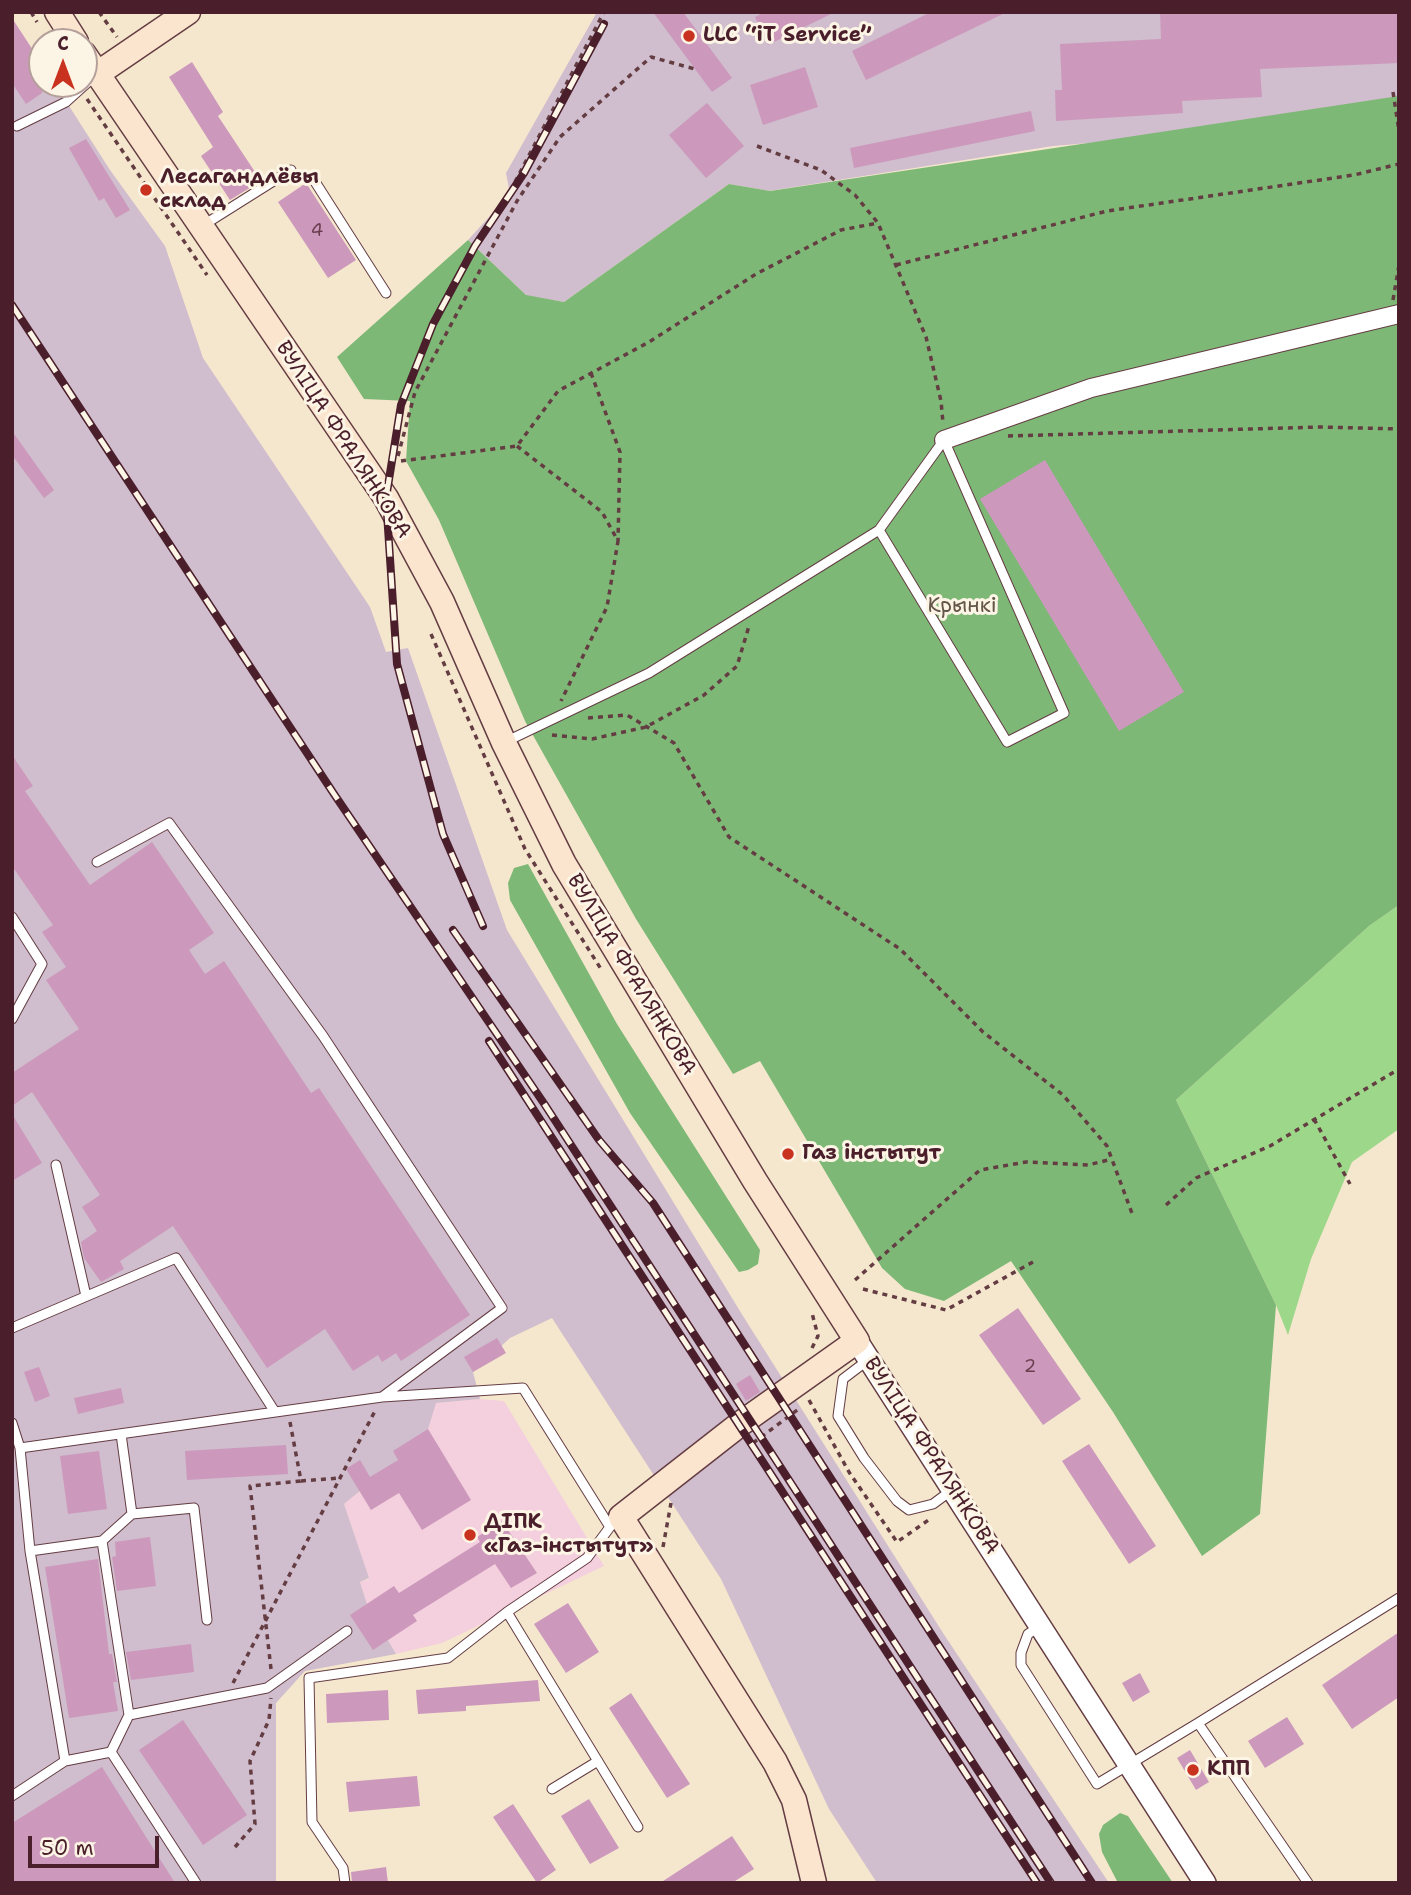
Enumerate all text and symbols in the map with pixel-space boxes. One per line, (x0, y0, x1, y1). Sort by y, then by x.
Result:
place label: LLC “iT Service” (703, 23, 871, 49)
north arrow (28, 28, 98, 98)
marker: LLC “iT Service” (681, 28, 697, 44)
text: С (57, 31, 69, 56)
place label: Лесагандлёвы склад (160, 165, 319, 215)
marker: Лесагандлёвы склад (138, 182, 154, 198)
house number: 4 (311, 220, 323, 242)
street label: ВУЛІЦА ФРАЛЯНКОВА (270, 337, 416, 543)
park label: Крынкі (927, 594, 997, 620)
street label: ВУЛІЦА ФРАЛЯНКОВА (561, 870, 701, 1080)
place label: Газ інстытут (802, 1141, 941, 1167)
marker: Газ інстытут (780, 1146, 796, 1162)
street label: ВУЛІЦА ФРАЛЯНКОВА (858, 1353, 1004, 1559)
house number: 2 (1024, 1356, 1036, 1378)
place label: ДІПК «Газ-інстытут» (484, 1510, 654, 1560)
marker: ДІПК «Газ-інстытут» (462, 1527, 478, 1543)
place label: КПП (1207, 1757, 1250, 1783)
marker: КПП (1185, 1762, 1201, 1778)
scale bar (32, 1822, 163, 1866)
text: 50 m (41, 1834, 94, 1862)

